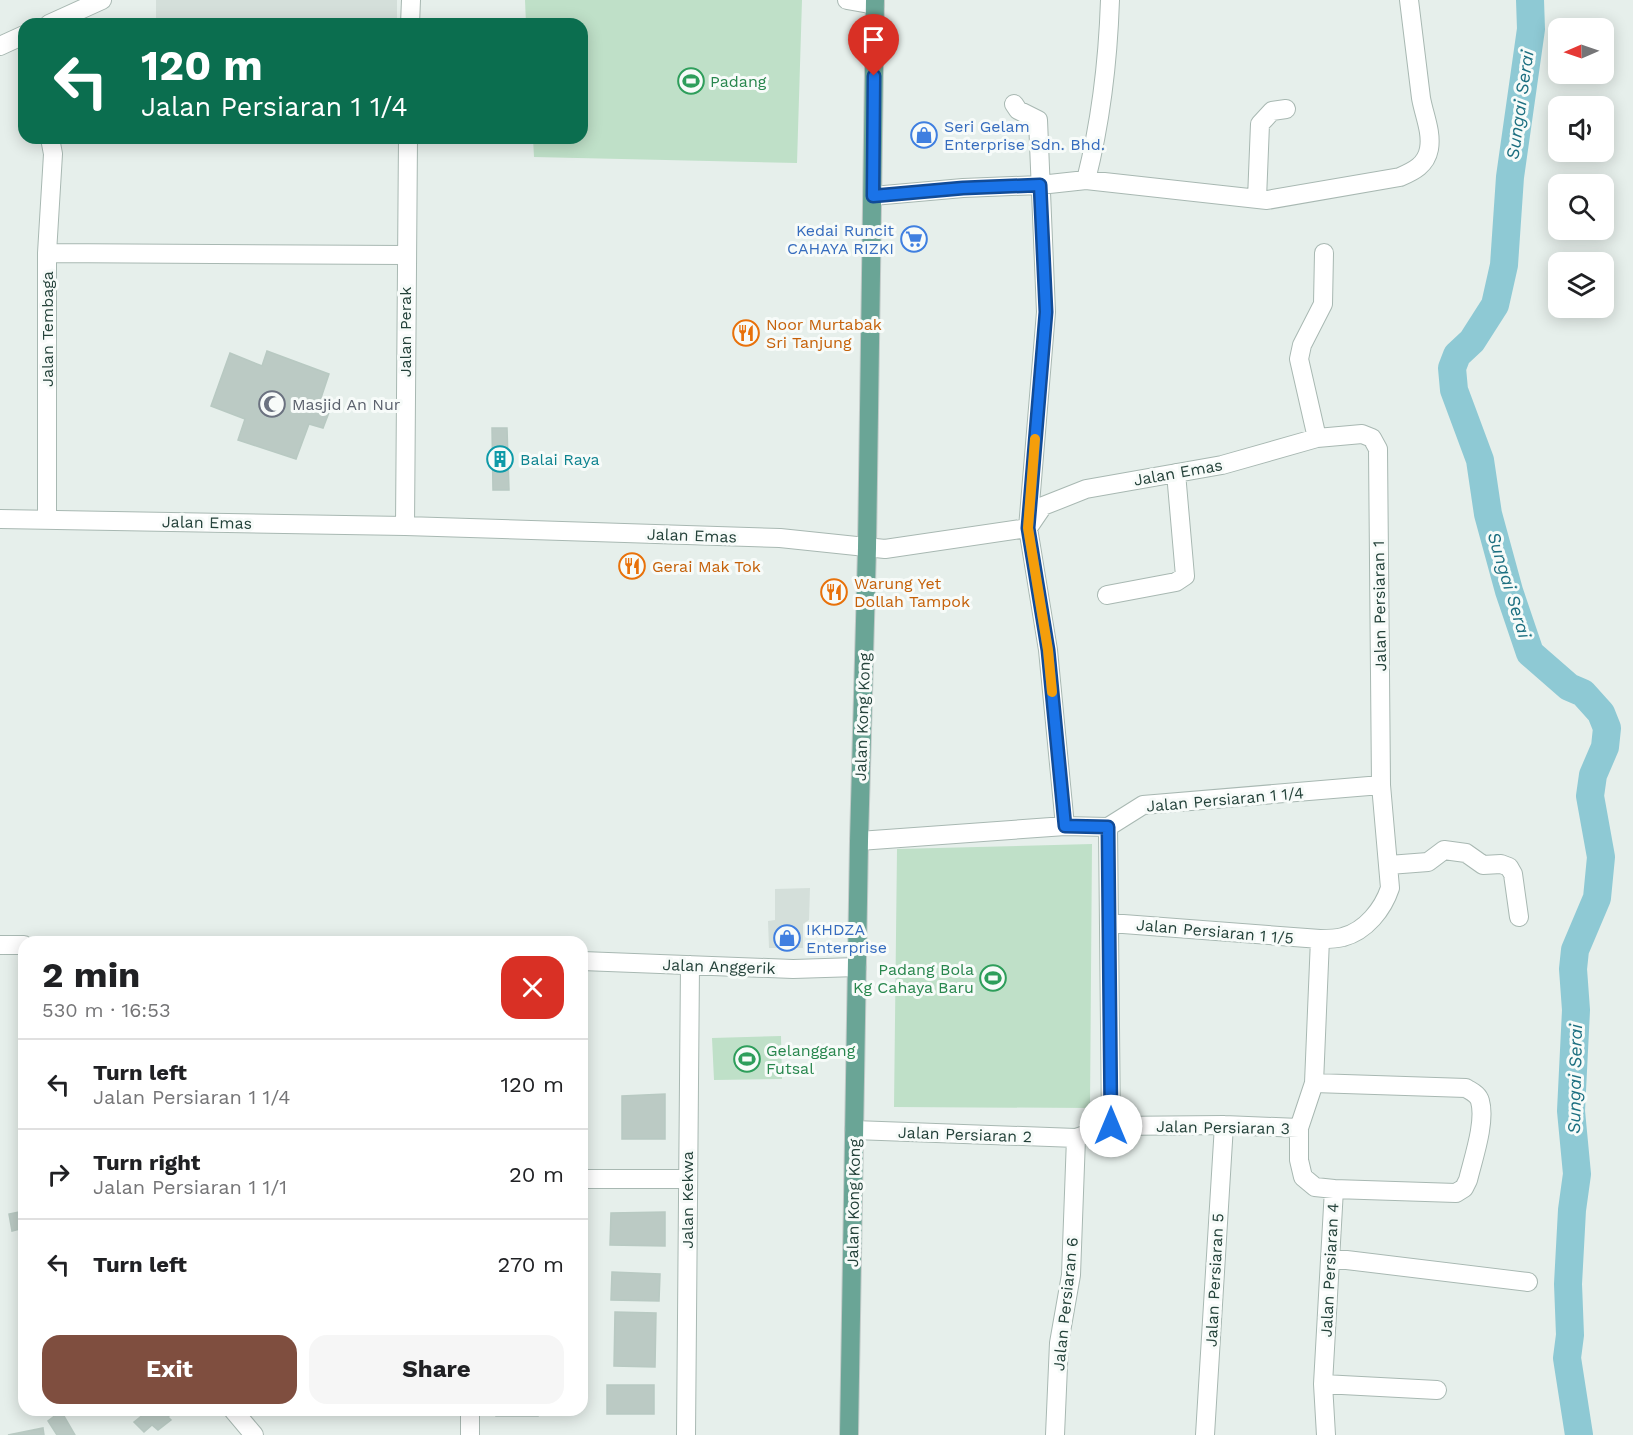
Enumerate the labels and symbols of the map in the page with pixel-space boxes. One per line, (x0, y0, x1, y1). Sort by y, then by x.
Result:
pin (848, 14, 899, 76)
north arrow (1548, 18, 1614, 84)
water label: Sungai Serai (1501, 48, 1538, 161)
sports icon: Padang (676, 66, 706, 96)
place label: Padang (710, 72, 767, 91)
place label: Seri Gelam Enterprise Sdn. Bhd. (944, 117, 1105, 154)
shop icon: Seri Gelam Enterprise Sdn. Bhd. (909, 120, 939, 150)
place label: Kedai Runcit CAHAYA RIZKI (787, 221, 894, 258)
supermarket icon: Kedai Runcit CAHAYA RIZKI (899, 224, 929, 254)
street label: Jalan Tembaga (38, 271, 57, 387)
street label: Jalan Perak (396, 287, 415, 377)
place label: Noor Murtabak Sri Tanjung (766, 315, 882, 352)
restaurant icon: Noor Murtabak Sri Tanjung (731, 318, 761, 348)
mosque icon: Masjid An Nur (257, 389, 287, 419)
place label: Masjid An Nur (292, 395, 401, 414)
building icon: Balai Raya (485, 444, 515, 474)
place label: Balai Raya (520, 450, 600, 469)
street label: Jalan Emas (1132, 455, 1224, 490)
street label: Jalan Emas (162, 512, 252, 533)
street label: Jalan Emas (647, 524, 737, 547)
water label: Sungai Serai (1483, 529, 1536, 642)
street label: Jalan Persiaran 1 (1369, 541, 1390, 671)
restaurant icon: Gerai Mak Tok (617, 551, 647, 581)
place label: Gerai Mak Tok (652, 557, 761, 576)
place label: Warung Yet Dollah Tampok (854, 574, 970, 611)
restaurant icon: Warung Yet Dollah Tampok (819, 577, 849, 607)
street label: Jalan Kong Kong (851, 652, 874, 781)
street label: Jalan Persiaran 1 1/4 (1145, 783, 1305, 816)
street label: Jalan Persiaran 1 1/5 (1135, 915, 1295, 948)
place label: IKHDZA Enterprise (806, 920, 887, 957)
shop icon: IKHDZA Enterprise (772, 923, 802, 953)
street label: Jalan Anggerik (662, 955, 776, 978)
place label: Padang Bola Kg Cahaya Baru (853, 960, 974, 997)
sports icon: Padang Bola Kg Cahaya Baru (978, 963, 1008, 993)
water label: Sungai Serai (1563, 1022, 1586, 1134)
place label: Gelanggang Futsal (766, 1041, 856, 1078)
sports icon: Gelanggang Futsal (732, 1044, 762, 1074)
position arrow (1079, 1094, 1143, 1158)
street label: Jalan Persiaran 3 (1156, 1117, 1290, 1138)
street label: Jalan Persiaran 2 (898, 1123, 1032, 1146)
street label: Jalan Kong Kong (843, 1138, 864, 1267)
street label: Jalan Kekwa (678, 1151, 697, 1249)
street label: Jalan Persiaran 4 (1316, 1202, 1343, 1338)
street label: Jalan Persiaran 5 (1202, 1213, 1227, 1347)
street label: Jalan Persiaran 6 (1049, 1236, 1082, 1372)

